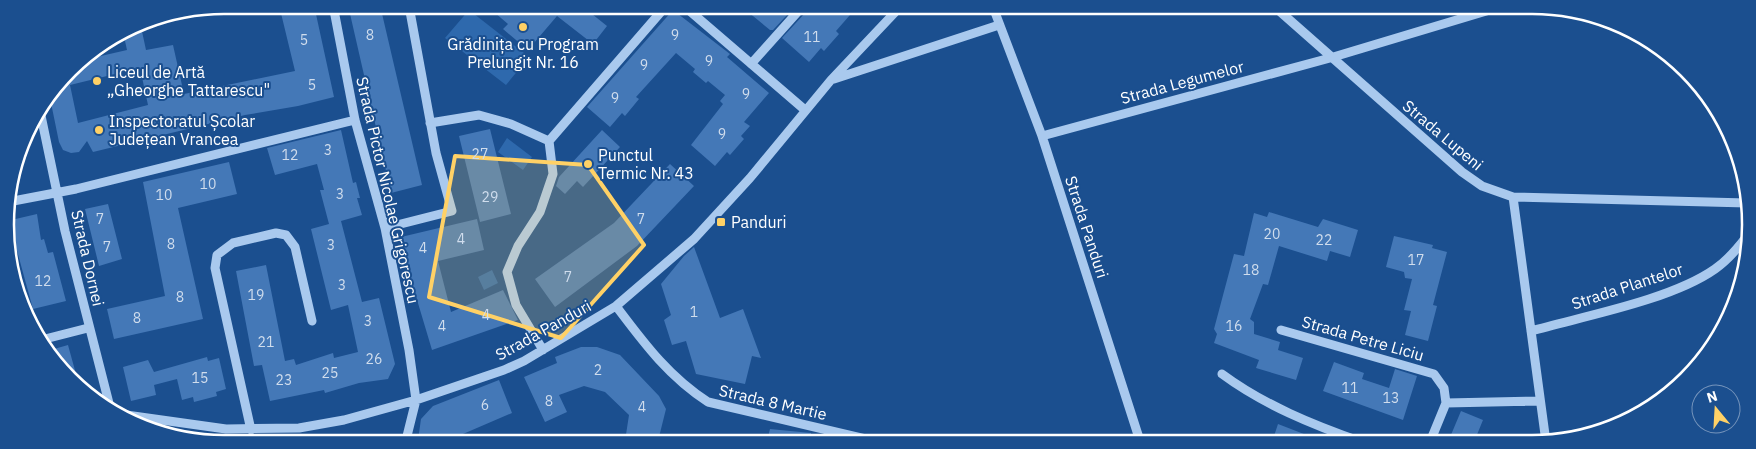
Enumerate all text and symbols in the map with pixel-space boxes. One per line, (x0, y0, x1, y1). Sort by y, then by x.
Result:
marker: Grădinița cu Program Prelungit Nr. 16 (517, 21, 529, 33)
house number: 8 (366, 26, 374, 44)
house number: 9 (671, 26, 679, 44)
house number: 11 (804, 28, 820, 46)
house number: 5 (300, 31, 308, 49)
place label: Grădinița cu Program Prelungit Nr. 16 (447, 34, 599, 72)
house number: 9 (705, 52, 713, 70)
house number: 9 (640, 56, 648, 74)
street label: Strada Legumelor (1118, 56, 1246, 108)
place label: Liceul de Artă „Gheorghe Tattarescu" (107, 62, 270, 100)
marker: Liceul de Artă „Gheorghe Tattarescu" (91, 75, 103, 87)
street label: Strada Pictor Nicolae Grigorescu (352, 75, 424, 305)
house number: 5 (308, 76, 316, 94)
house number: 9 (742, 85, 750, 103)
house number: 9 (611, 89, 619, 107)
street label: Strada Lupeni (1399, 96, 1487, 174)
place label: Inspectoratul Școlar Județean Vrancea (109, 111, 255, 150)
marker: Inspectoratul Școlar Județean Vrancea (93, 124, 105, 136)
house number: 9 (718, 125, 726, 143)
house number: 3 (324, 141, 332, 159)
house number: 27 (472, 145, 488, 163)
place label: Punctul Termic Nr. 43 (598, 145, 694, 183)
house number: 12 (282, 146, 298, 164)
marker: Punctul Termic Nr. 43 (582, 158, 594, 170)
street label: Strada Panduri (1061, 173, 1113, 281)
house number: 10 (200, 175, 216, 193)
house number: 3 (336, 185, 344, 203)
house number: 10 (156, 186, 172, 204)
house number: 29 (482, 188, 498, 206)
street label: Strada Dornei (67, 208, 109, 308)
house number: 7 (96, 210, 104, 228)
house number: 7 (637, 210, 645, 228)
place label: Panduri (731, 212, 786, 232)
marker: Panduri (715, 216, 727, 228)
house number: 20 (1264, 225, 1280, 243)
house number: 4 (457, 230, 465, 248)
house number: 22 (1316, 231, 1332, 249)
house number: 8 (167, 235, 175, 253)
house number: 3 (327, 236, 335, 254)
house number: 7 (103, 238, 111, 256)
house number: 4 (419, 239, 427, 257)
house number: 17 (1408, 251, 1424, 269)
street label: Strada Plantelor (1569, 259, 1685, 313)
house number: 18 (1243, 261, 1259, 279)
house number: 7 (564, 268, 572, 286)
house number: 12 (35, 272, 51, 290)
house number: 3 (338, 276, 346, 294)
house number: 19 (248, 286, 264, 304)
house number: 8 (176, 288, 184, 306)
street label: Strada Panduri (492, 295, 594, 365)
house number: 1 (690, 303, 698, 321)
house number: 4 (482, 306, 490, 324)
house number: 8 (133, 309, 141, 327)
street label: Strada Petre Liciu (1300, 311, 1426, 365)
house number: 3 (364, 312, 372, 330)
house number: 4 (438, 317, 446, 335)
house number: 16 (1226, 317, 1242, 335)
house number: 21 (258, 333, 274, 351)
house number: 26 (366, 350, 382, 368)
house number: 2 (594, 361, 602, 379)
house number: 25 (322, 364, 338, 382)
house number: 15 (192, 369, 208, 387)
house number: 23 (276, 371, 292, 389)
house number: 11 (1342, 379, 1358, 397)
street label: Strada 8 Martie (717, 380, 829, 424)
north arrow (1691, 384, 1741, 434)
text: N (1704, 387, 1720, 407)
house number: 13 (1383, 389, 1399, 407)
house number: 8 (545, 392, 553, 410)
house number: 6 (481, 396, 489, 414)
house number: 4 (638, 398, 646, 416)

